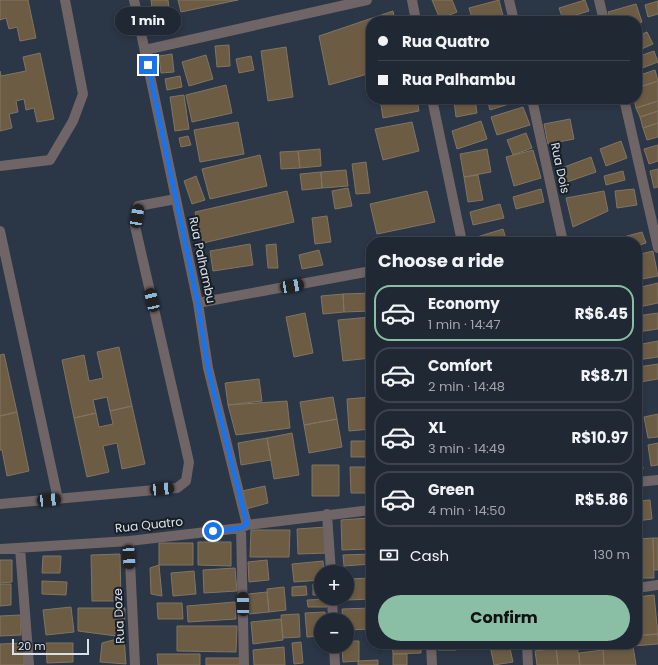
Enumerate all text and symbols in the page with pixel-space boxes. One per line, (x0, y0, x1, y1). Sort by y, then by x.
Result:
callout: 1 min (115, 7, 181, 35)
text: 1 min (131, 11, 165, 30)
text: Rua Quatro (402, 31, 489, 52)
route end (139, 56, 157, 74)
text: Rua Palhambu (402, 69, 516, 90)
street label: Rua Dois (547, 141, 574, 195)
car (129, 203, 145, 229)
street label: Rua Palhambu (185, 215, 220, 305)
text: Choose a ride (378, 248, 504, 273)
car (279, 278, 305, 294)
car (143, 287, 161, 313)
text: Economy (428, 293, 500, 314)
icon: car (380, 295, 416, 331)
text: R$6.45 (575, 303, 628, 324)
text: 1 min · 14:47 (428, 315, 501, 334)
text: Comfort (428, 355, 492, 376)
icon: car (380, 357, 416, 393)
text: R$8.71 (581, 365, 628, 386)
text: 2 min · 14:48 (428, 377, 505, 396)
text: XL (428, 417, 446, 438)
icon: car (380, 419, 416, 455)
text: R$10.97 (571, 427, 628, 448)
text: 3 min · 14:49 (428, 439, 505, 458)
text: Green (428, 479, 474, 500)
icon: car (380, 481, 416, 517)
car (150, 482, 174, 496)
text: R$5.86 (575, 489, 628, 510)
car (36, 493, 62, 507)
text: 4 min · 14:50 (428, 501, 506, 520)
street label: Rua Quatro (114, 512, 184, 537)
route start (204, 522, 222, 540)
icon: cash (378, 544, 400, 566)
car (122, 545, 136, 569)
text: Cash (410, 545, 449, 566)
text: 130 m (593, 545, 630, 564)
map controls (314, 565, 354, 653)
button: + (314, 565, 354, 605)
street label: Rua Doze (109, 588, 128, 644)
car (237, 592, 249, 616)
button: Confirm (378, 595, 630, 641)
button: − (314, 613, 354, 653)
scale bar (12, 637, 89, 656)
text: 20 m (18, 638, 46, 654)

